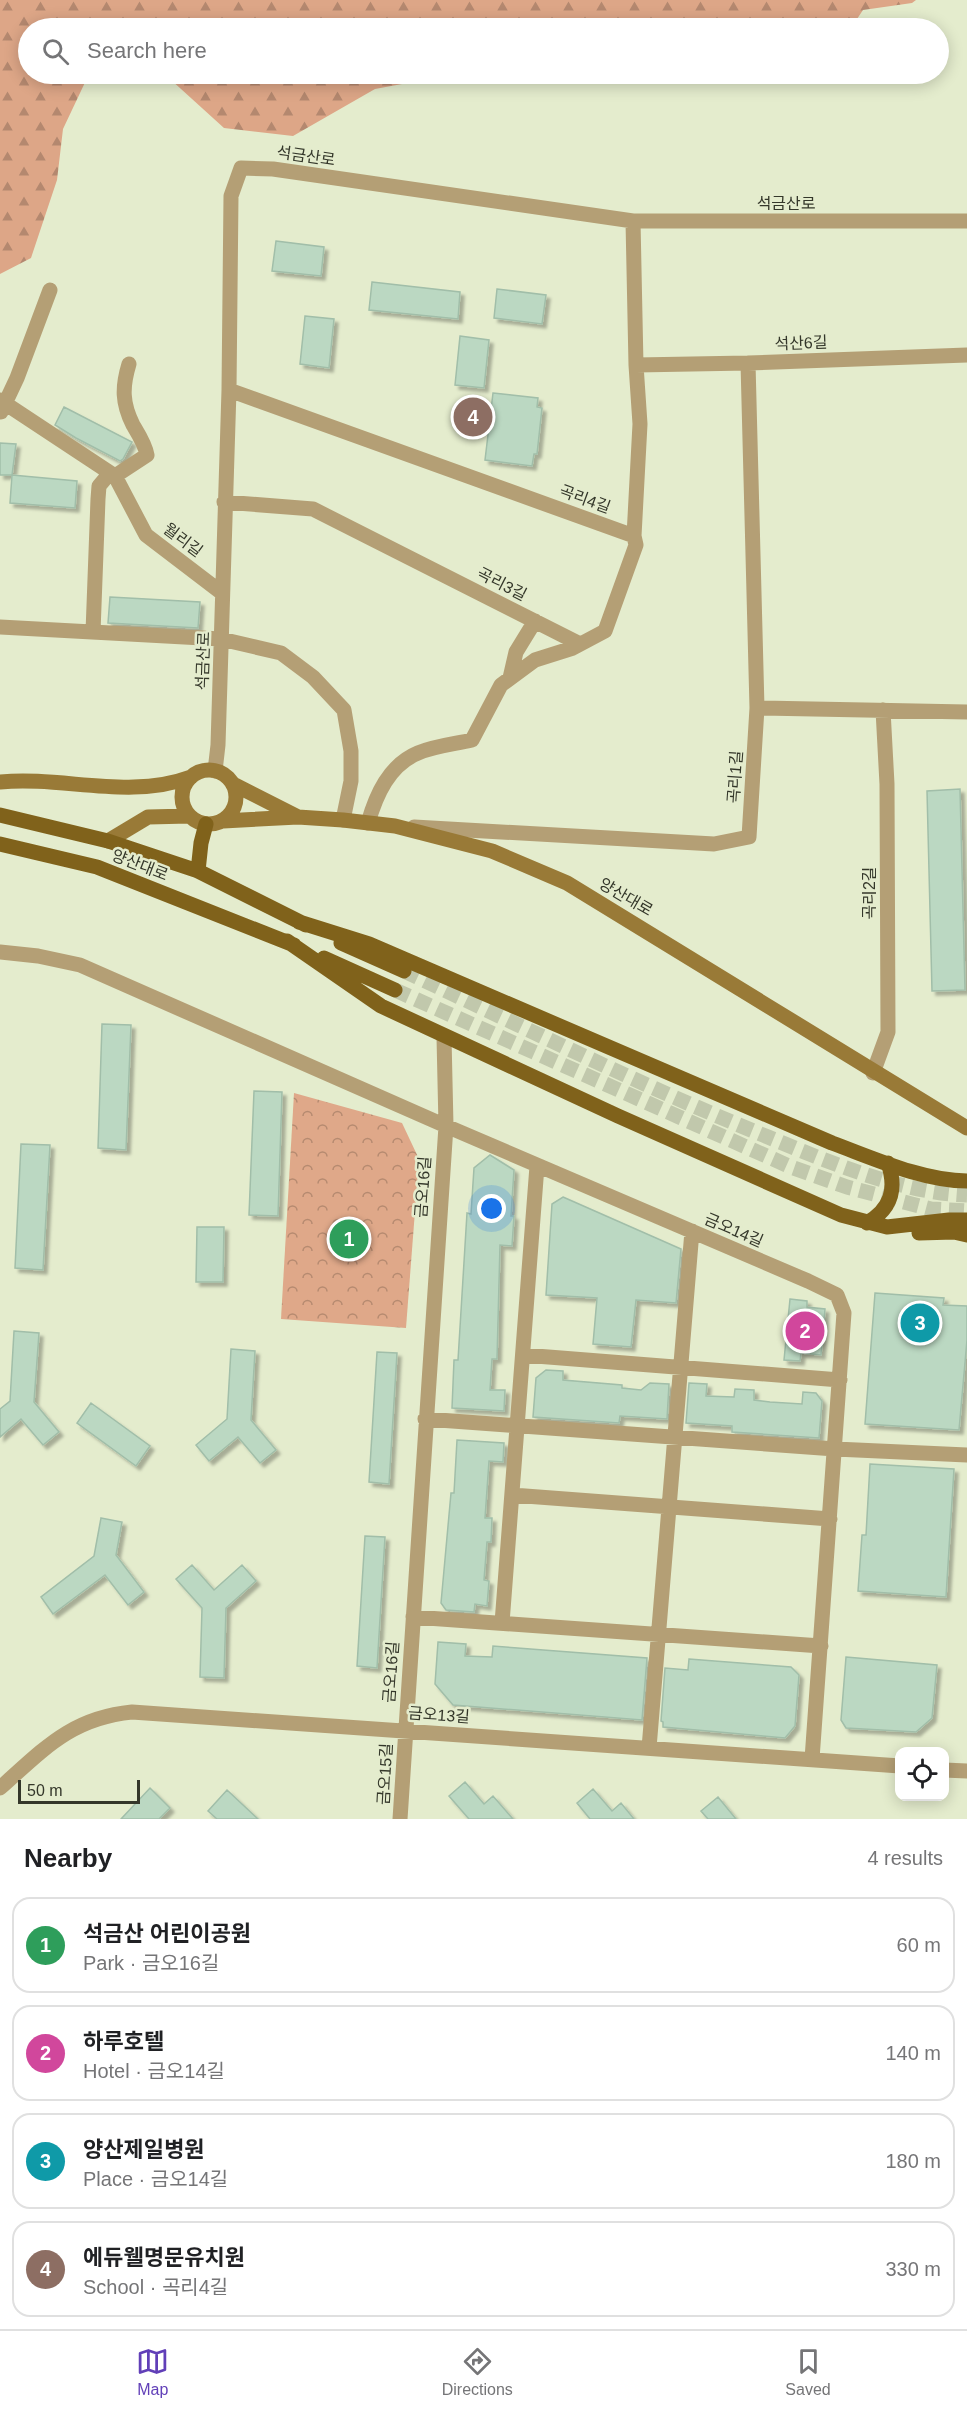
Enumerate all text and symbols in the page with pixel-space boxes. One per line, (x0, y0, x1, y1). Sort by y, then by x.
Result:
search box (18, 18, 949, 84)
icon: search (39, 35, 72, 68)
text: Search here (87, 38, 207, 63)
street label: 석금산로 (276, 143, 337, 169)
street label: 석금산로 (757, 195, 816, 212)
street label: 석산6길 (774, 334, 828, 352)
pin: 4 (454, 394, 492, 440)
street label: 곡리4길 (557, 482, 613, 516)
street label: 월리길 (160, 520, 206, 560)
street label: 곡리3길 (475, 564, 529, 604)
street label: 석금산로 (193, 631, 213, 691)
street label: 곡리1길 (725, 750, 745, 804)
street label: 양산대로 (109, 847, 171, 884)
street label: 곡리2길 (861, 866, 878, 920)
street label: 양산대로 (596, 875, 656, 919)
street label: 금오16길 (412, 1155, 434, 1219)
your location (477, 1194, 506, 1223)
street label: 금오14길 (702, 1210, 766, 1250)
pin: 1 (330, 1216, 368, 1262)
pin: 3 (900, 1300, 940, 1346)
pin: 2 (786, 1308, 824, 1354)
street label: 금오16길 (380, 1640, 402, 1704)
street label: 금오13길 (407, 1704, 471, 1726)
street label: 금오15길 (375, 1743, 395, 1805)
map controls (895, 1747, 949, 1801)
button: locate (895, 1747, 949, 1801)
scale bar (18, 1777, 140, 1804)
text: 50 m (27, 1782, 63, 1799)
text: Nearby (24, 1843, 112, 1873)
text: 4 results (867, 1847, 943, 1869)
text: 석금산 어린이공원 (83, 1921, 251, 1946)
text: 1 (40, 1934, 51, 1956)
text: 60 m (897, 1934, 941, 1956)
text: Park · 금오16길 (83, 1952, 219, 1974)
text: 하루호텔 (83, 2029, 164, 2054)
text: 2 (40, 2042, 51, 2064)
text: 140 m (885, 2042, 941, 2064)
text: Hotel · 금오14길 (83, 2060, 225, 2082)
text: 양산제일병원 (83, 2137, 204, 2162)
text: 3 (40, 2150, 51, 2172)
text: 180 m (885, 2150, 941, 2172)
text: Place · 금오14길 (83, 2168, 228, 2190)
text: 에듀웰명문유치원 (83, 2245, 245, 2270)
text: 4 (40, 2258, 51, 2280)
text: 330 m (885, 2258, 941, 2280)
text: School · 곡리4길 (83, 2276, 228, 2298)
tab: Map (136, 2345, 169, 2399)
tab: Directions (442, 2345, 513, 2399)
tab: Saved (785, 2345, 831, 2399)

